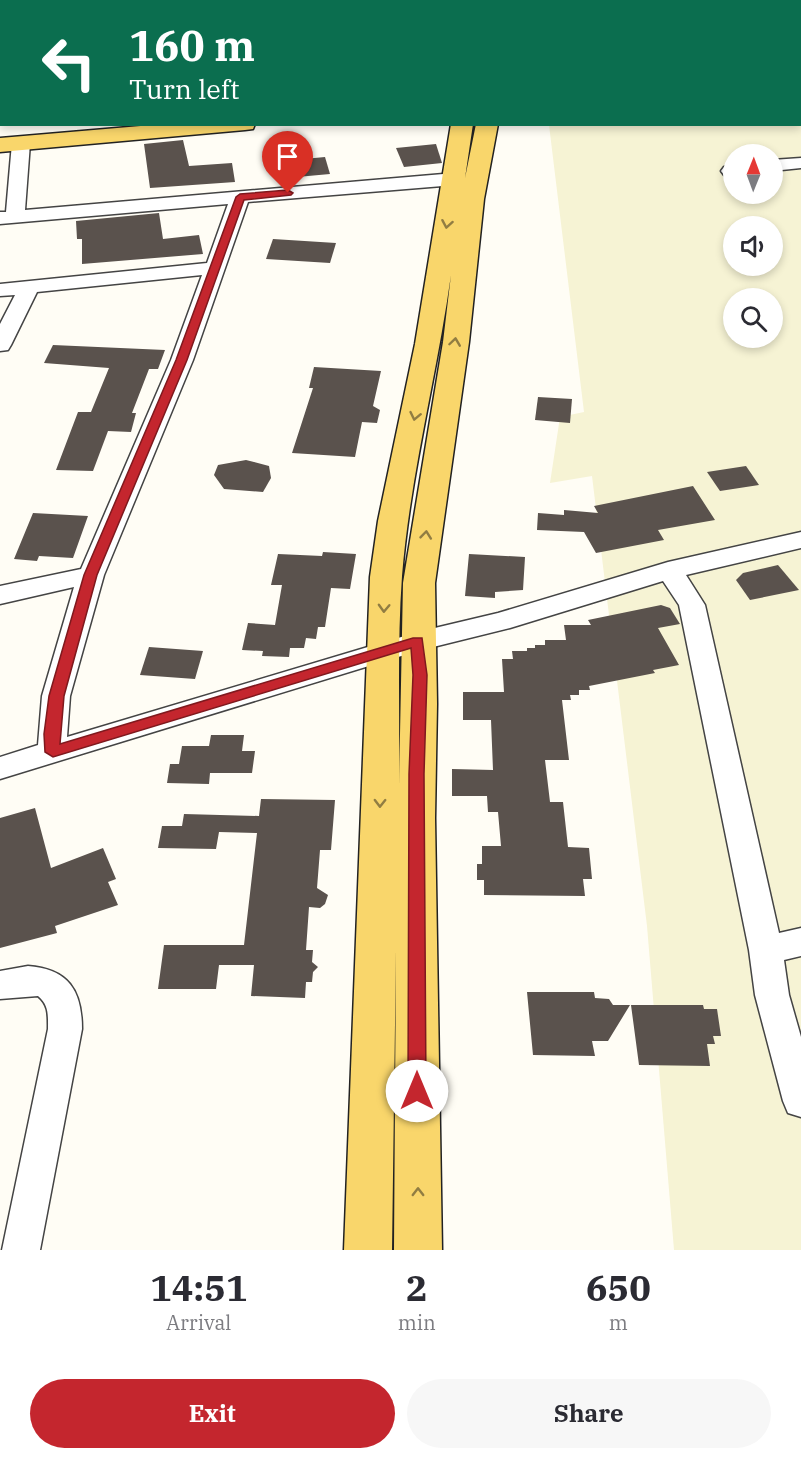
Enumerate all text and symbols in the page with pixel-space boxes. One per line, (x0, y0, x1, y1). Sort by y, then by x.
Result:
text: 160 m (129, 18, 255, 73)
icon: left (30, 24, 108, 102)
text: Turn left (129, 71, 240, 106)
pin (262, 131, 313, 193)
icon: arrive (271, 140, 304, 173)
north arrow (723, 144, 783, 204)
map controls (723, 144, 783, 348)
button: sound (723, 216, 783, 276)
one-way arrow (441, 218, 454, 228)
button: search (723, 288, 783, 348)
one-way arrow (449, 338, 461, 347)
one-way arrow (409, 411, 422, 421)
one-way arrow (419, 531, 432, 540)
one-way arrow (378, 604, 391, 613)
one-way arrow (374, 799, 386, 808)
position arrow (385, 1059, 449, 1123)
one-way arrow (411, 1187, 424, 1196)
text: 14:51 (150, 1264, 247, 1311)
text: 2 (406, 1264, 428, 1311)
text: 650 (586, 1264, 651, 1311)
text: Arrival (166, 1309, 231, 1336)
text: min (398, 1309, 436, 1336)
text: m (609, 1309, 628, 1336)
button: Exit (30, 1379, 395, 1448)
button: Share (407, 1379, 771, 1448)

